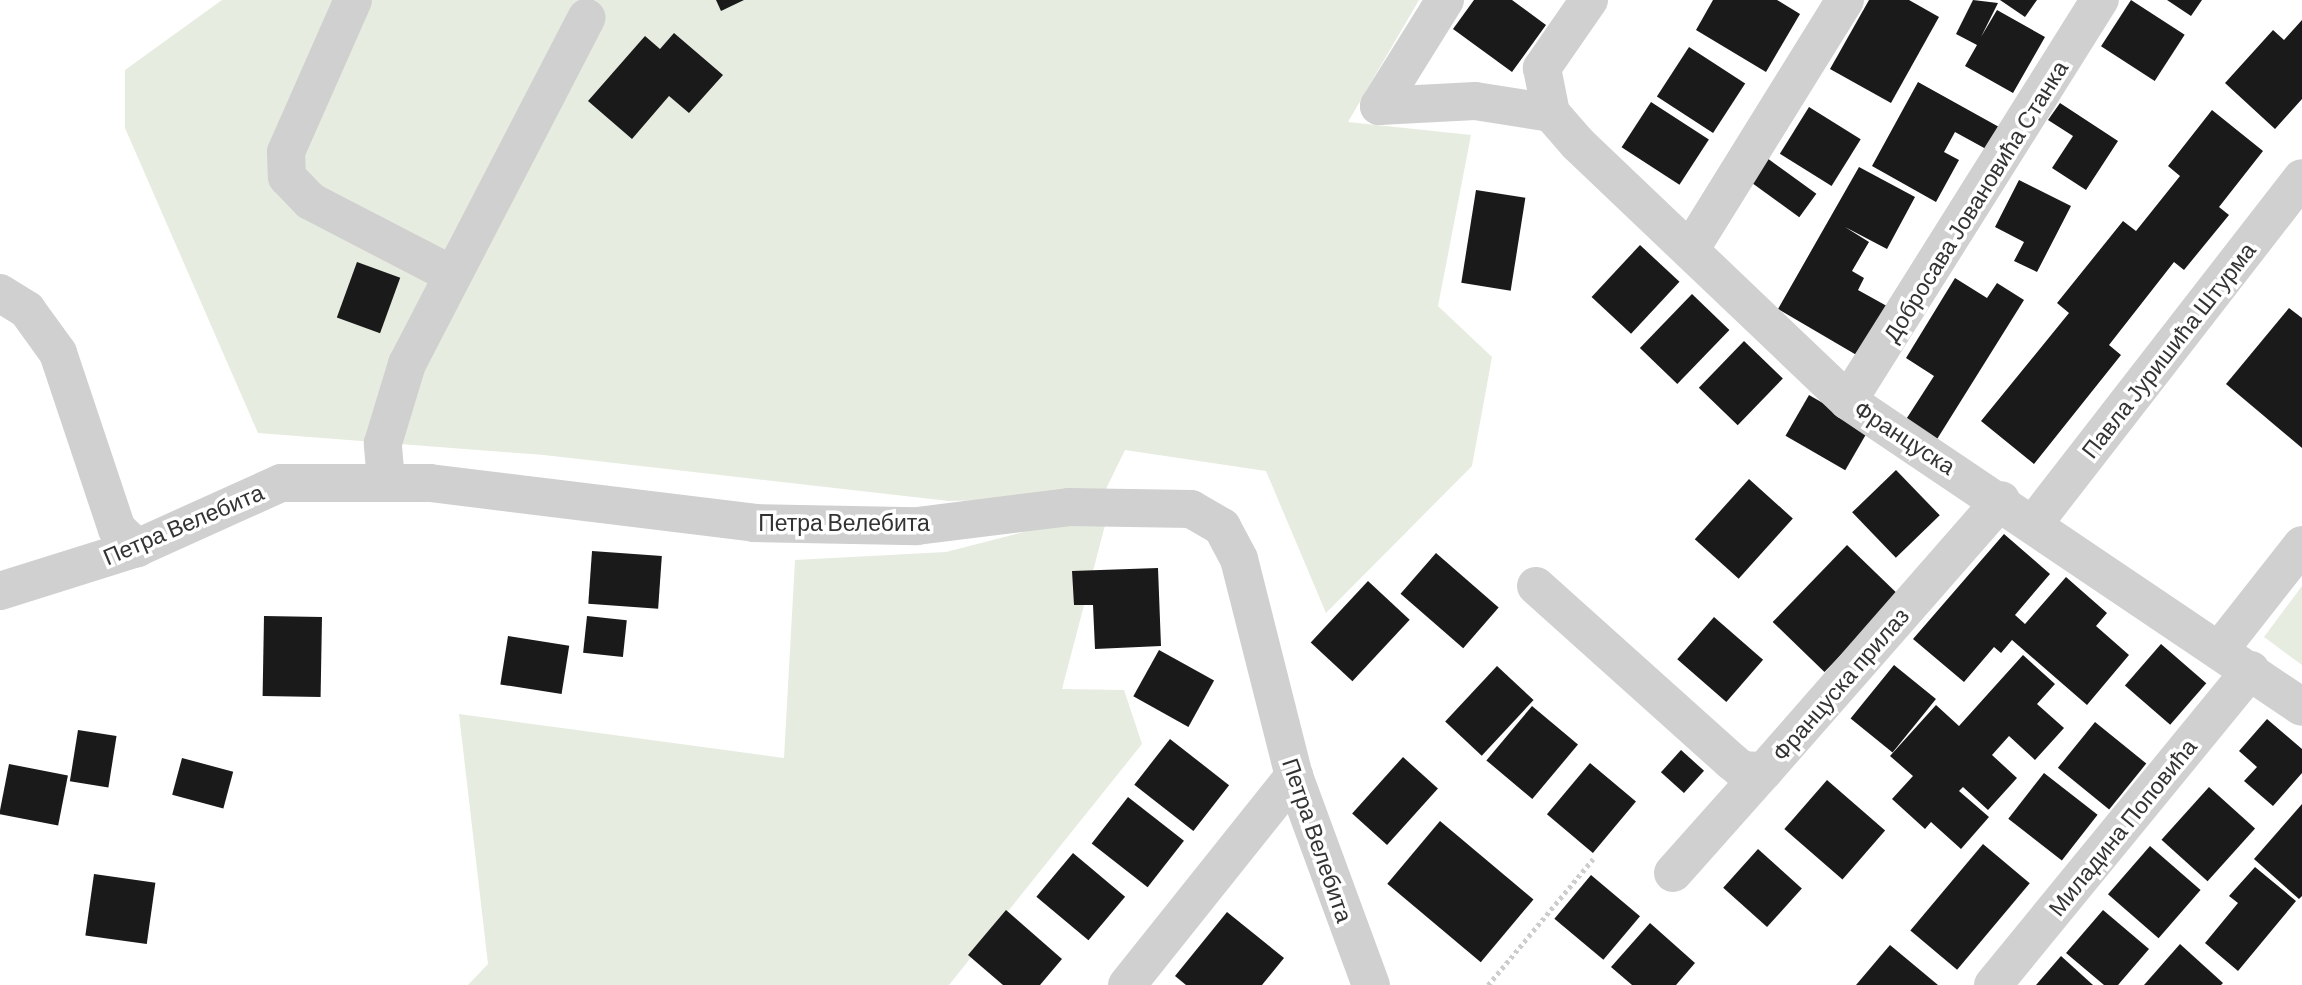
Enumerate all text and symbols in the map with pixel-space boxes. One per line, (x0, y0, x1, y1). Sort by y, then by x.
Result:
street label: Добросава Јовановића Станка (1877, 55, 2073, 347)
street label: Павла Јуришића Штурма (2075, 237, 2261, 463)
street label: Француска (1849, 394, 1961, 480)
street label: Петра Велебита (99, 478, 267, 570)
street label: Петра Велебита (758, 508, 930, 536)
street label: Француска прилаз (1766, 602, 1914, 766)
street label: Миладина Поповића (2042, 733, 2202, 921)
street label: Петра Велебита (1277, 754, 1359, 926)

